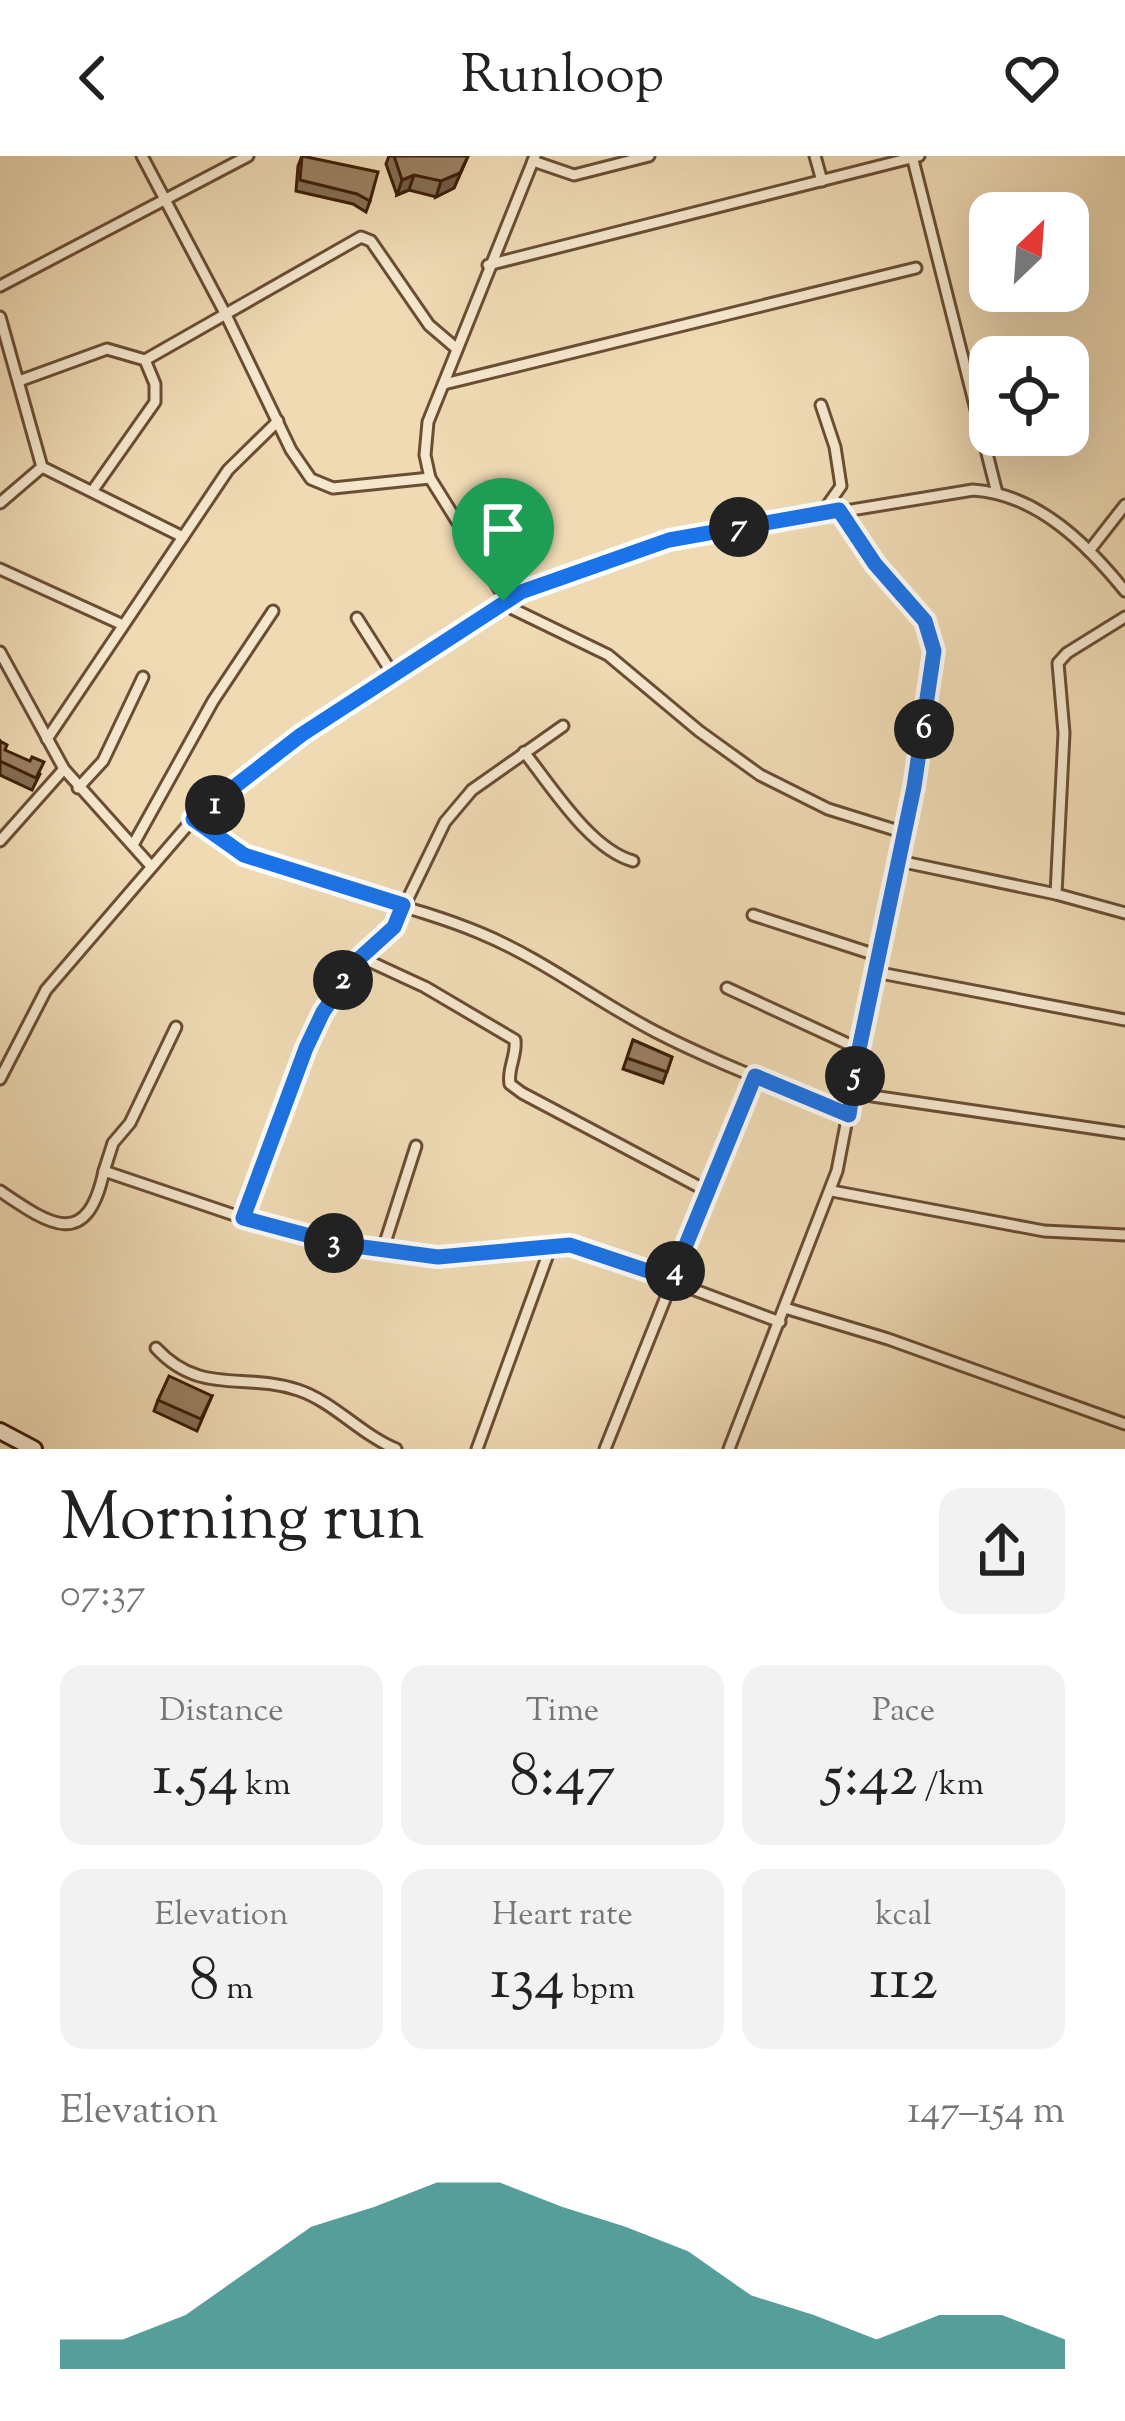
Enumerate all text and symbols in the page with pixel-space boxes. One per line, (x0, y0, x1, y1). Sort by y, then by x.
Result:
text: Runloop (461, 39, 664, 117)
icon: back (60, 45, 126, 111)
icon: heart (999, 45, 1065, 111)
north arrow (969, 192, 1089, 312)
map controls (969, 192, 1089, 456)
button: locate (969, 336, 1089, 456)
pin (452, 478, 554, 601)
icon: arrive (470, 496, 536, 562)
pin: 7 (709, 497, 769, 557)
text: 7 (731, 503, 747, 551)
pin: 6 (894, 699, 954, 759)
text: 6 (916, 705, 932, 753)
pin: 1 (185, 775, 245, 835)
text: 1 (209, 781, 221, 829)
pin: 2 (313, 950, 373, 1010)
text: 2 (335, 956, 351, 1004)
pin: 5 (825, 1046, 885, 1106)
text: 5 (849, 1052, 861, 1100)
pin: 3 (304, 1213, 364, 1273)
text: 3 (327, 1219, 341, 1267)
pin: 4 (645, 1241, 705, 1301)
text: 4 (667, 1247, 683, 1295)
text: Morning run (60, 1475, 425, 1570)
button: share (939, 1488, 1065, 1614)
text: 07:37 (60, 1568, 146, 1624)
text: Distance (159, 1688, 284, 1736)
text: Time (526, 1688, 599, 1736)
text: Pace (872, 1688, 935, 1736)
text: 1.54 (152, 1736, 238, 1823)
text: 8:47 (510, 1736, 615, 1823)
text: 5:42 (823, 1736, 917, 1823)
text: km (238, 1762, 291, 1810)
text: /km (917, 1762, 984, 1810)
text: Elevation (155, 1892, 288, 1940)
text: Heart rate (492, 1892, 633, 1940)
text: kcal (875, 1892, 932, 1940)
text: 8 (189, 1940, 219, 2027)
text: 134 (490, 1940, 565, 2027)
text: 112 (869, 1940, 938, 2027)
text: m (219, 1966, 254, 2014)
text: bpm (565, 1966, 635, 2014)
text: Elevation (60, 2085, 218, 2141)
text: 147–154 m (907, 2085, 1065, 2141)

